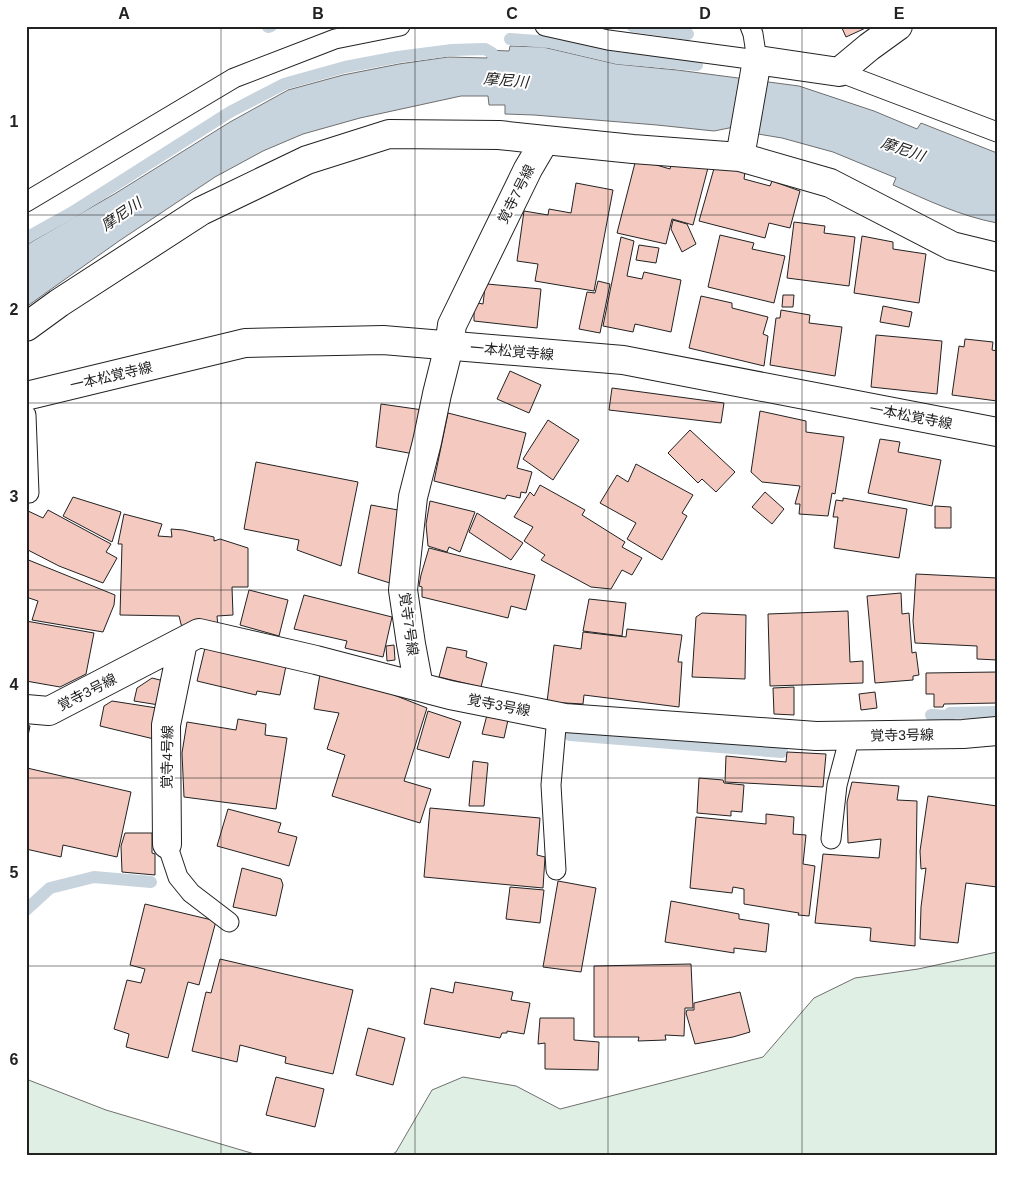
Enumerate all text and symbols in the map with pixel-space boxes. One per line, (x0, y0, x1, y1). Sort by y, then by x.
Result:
text: A (118, 5, 130, 22)
text: B (312, 5, 324, 22)
text: C (506, 5, 518, 22)
text: D (699, 5, 711, 22)
text: E (894, 5, 905, 22)
water label: 摩尼川 (483, 70, 531, 91)
text: 1 (10, 113, 19, 130)
water label: 摩尼川 (879, 134, 929, 165)
street label: 覚寺7号線 (494, 162, 538, 226)
water label: 摩尼川 (98, 193, 146, 234)
text: 2 (10, 301, 19, 318)
street label: 一本松覚寺線 (469, 339, 555, 363)
street label: 一本松覚寺線 (68, 359, 154, 393)
street label: 一本松覚寺線 (868, 400, 954, 432)
text: 3 (10, 488, 19, 505)
street label: 覚寺7号線 (397, 591, 421, 657)
street label: 覚寺3号線 (55, 670, 119, 714)
text: 4 (10, 676, 19, 693)
street label: 覚寺3号線 (466, 691, 532, 719)
street label: 覚寺4号線 (158, 725, 176, 789)
street label: 覚寺3号線 (870, 726, 934, 744)
text: 5 (10, 864, 19, 881)
text: 6 (10, 1051, 19, 1068)

